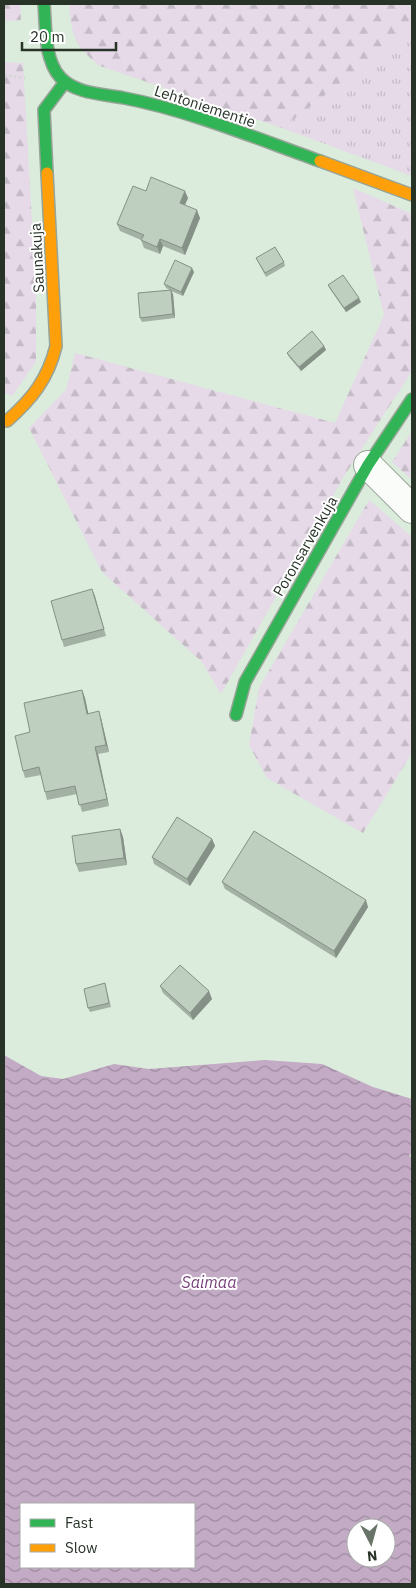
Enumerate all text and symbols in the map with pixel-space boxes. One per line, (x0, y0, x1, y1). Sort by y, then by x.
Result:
scale bar (22, 20, 116, 52)
text: 20 m (30, 27, 65, 46)
street label: Lehtoniementie (152, 81, 258, 131)
street label: Saunakuja (26, 223, 48, 293)
street label: Poronsarvenkuja (269, 493, 341, 599)
water label: Saimaa (181, 1272, 237, 1292)
legend (20, 1503, 195, 1568)
text: Fast (65, 1513, 93, 1532)
north arrow (346, 1518, 396, 1568)
text: Slow (65, 1538, 98, 1557)
text: N (366, 1546, 378, 1565)

